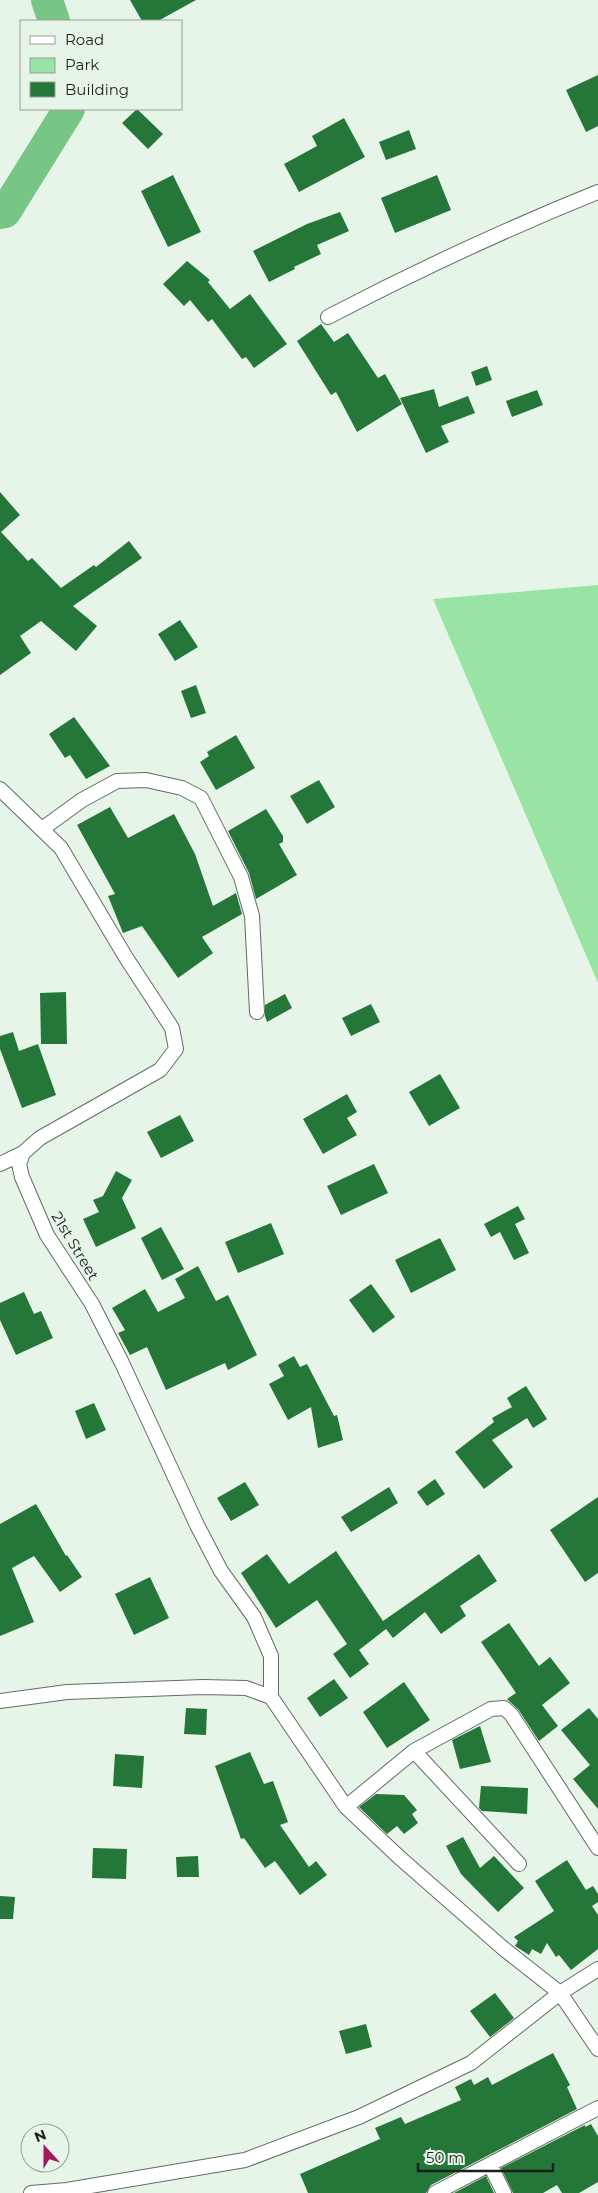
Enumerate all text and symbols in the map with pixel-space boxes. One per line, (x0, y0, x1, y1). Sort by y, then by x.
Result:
legend (20, 20, 182, 110)
text: Road (65, 30, 104, 49)
text: Park (65, 55, 99, 74)
text: Building (65, 80, 129, 99)
street label: 21st Street (48, 1208, 103, 1283)
north arrow (20, 2123, 70, 2173)
text: N (32, 2125, 49, 2146)
scale bar (418, 2140, 553, 2172)
text: 50 m (426, 2148, 464, 2167)

